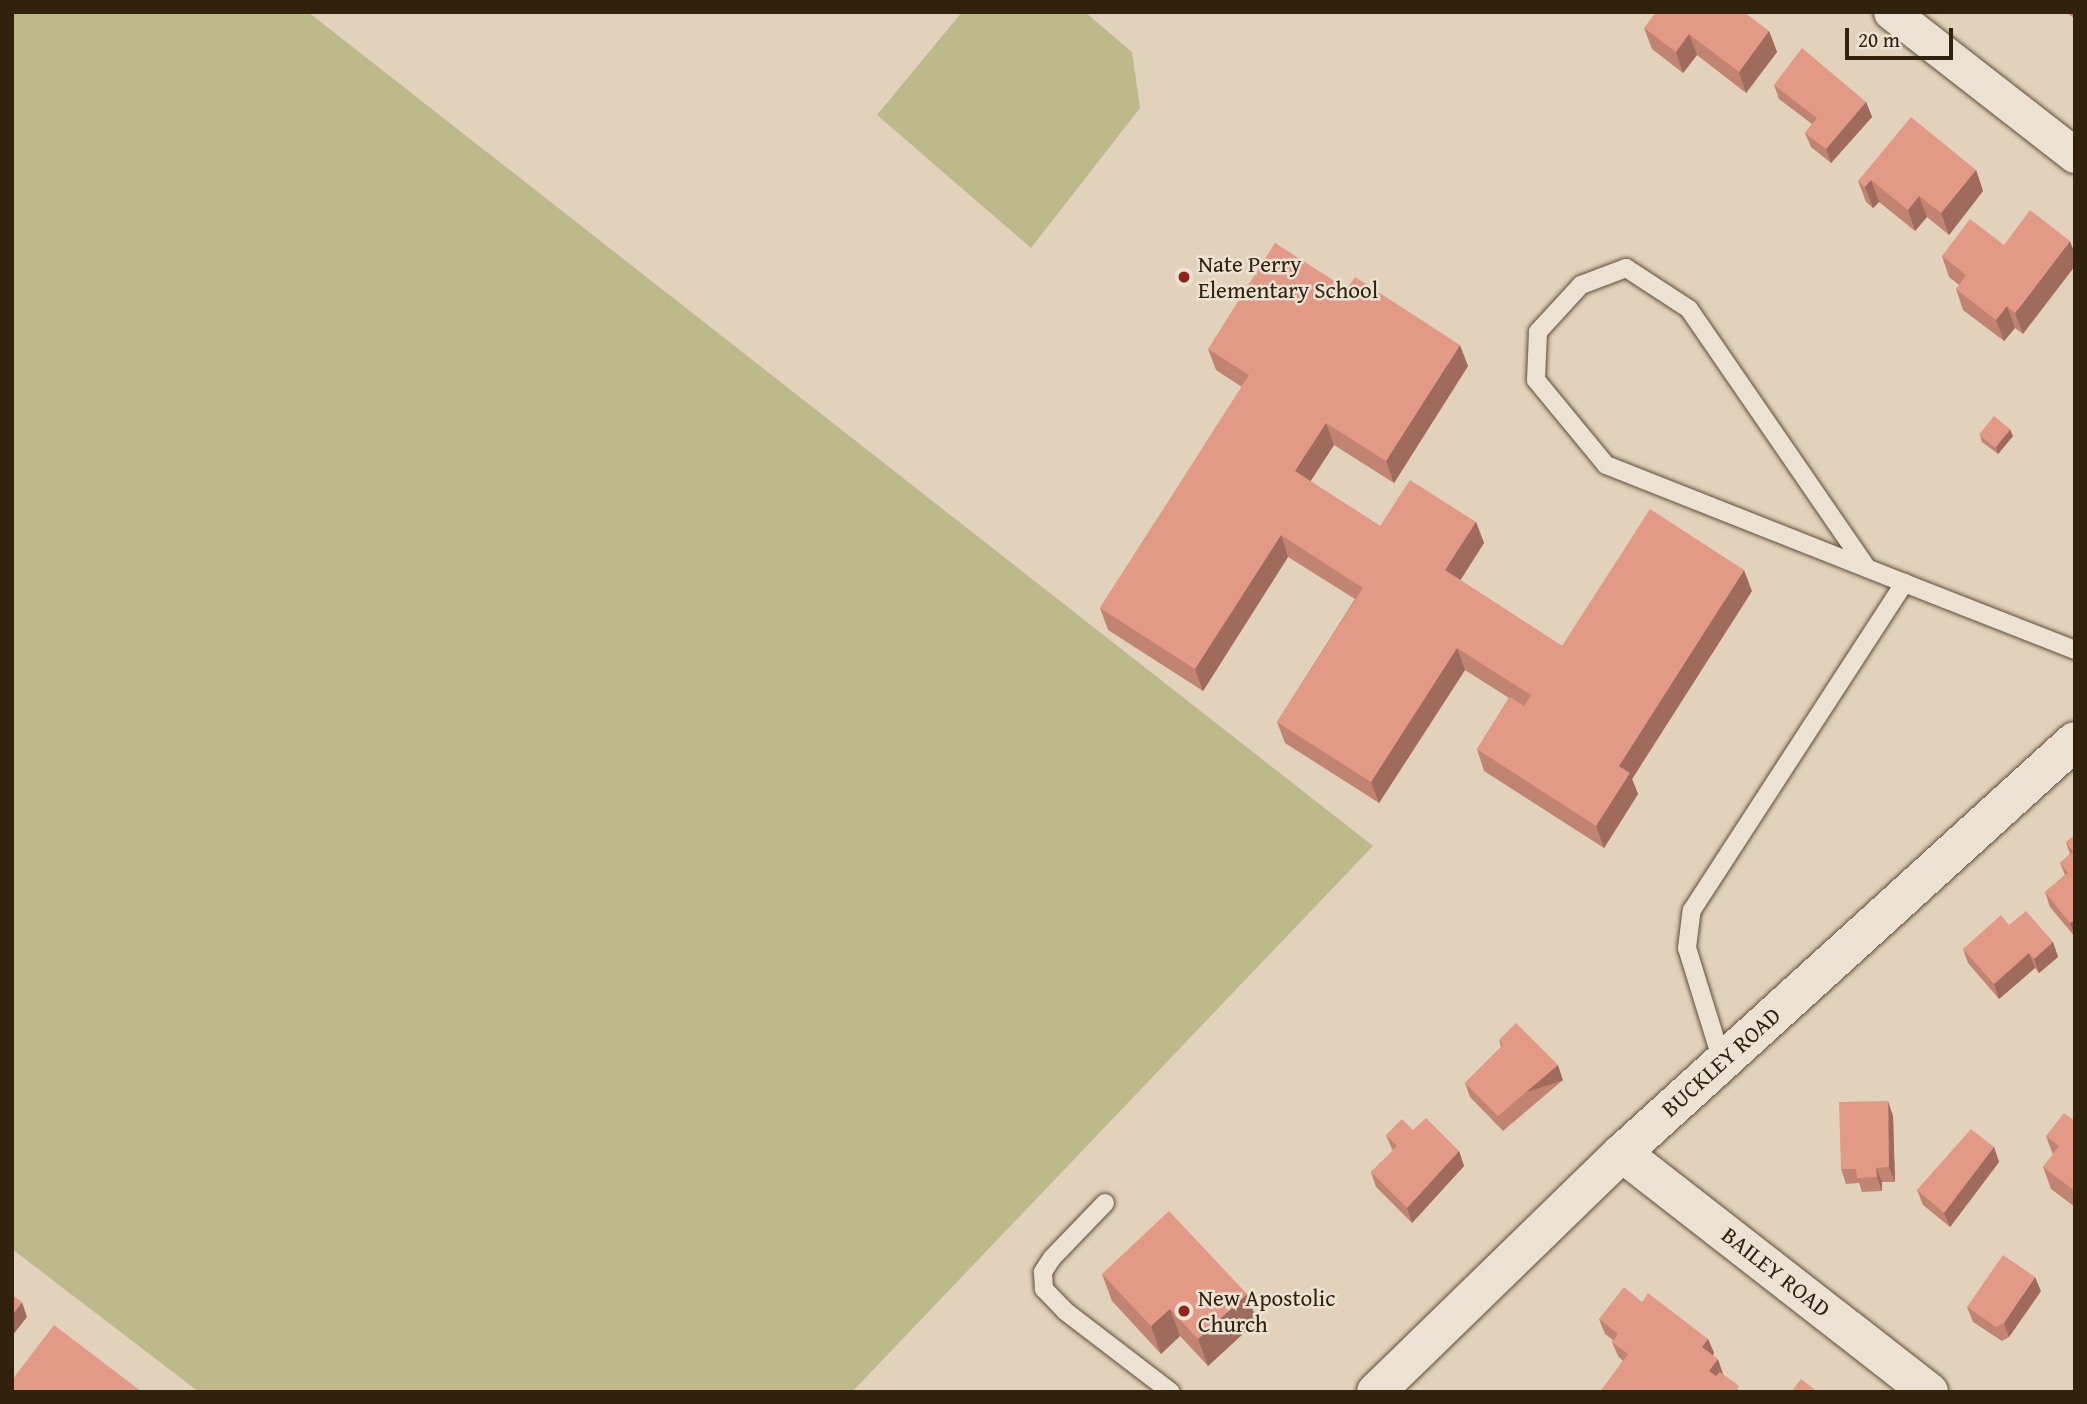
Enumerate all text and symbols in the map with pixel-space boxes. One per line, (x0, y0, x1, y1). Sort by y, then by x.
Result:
scale bar (1849, 14, 1958, 58)
text: 20 m (1858, 24, 1900, 55)
place label: Nate Perry Elementary School (1198, 250, 1378, 304)
marker: Nate Perry Elementary School (1176, 269, 1192, 285)
street label: BUCKLEY ROAD (1656, 1001, 1786, 1123)
street label: BAILEY ROAD (1716, 1221, 1836, 1323)
place label: New Apostolic Church (1198, 1284, 1335, 1338)
marker: New Apostolic Church (1176, 1303, 1192, 1319)

